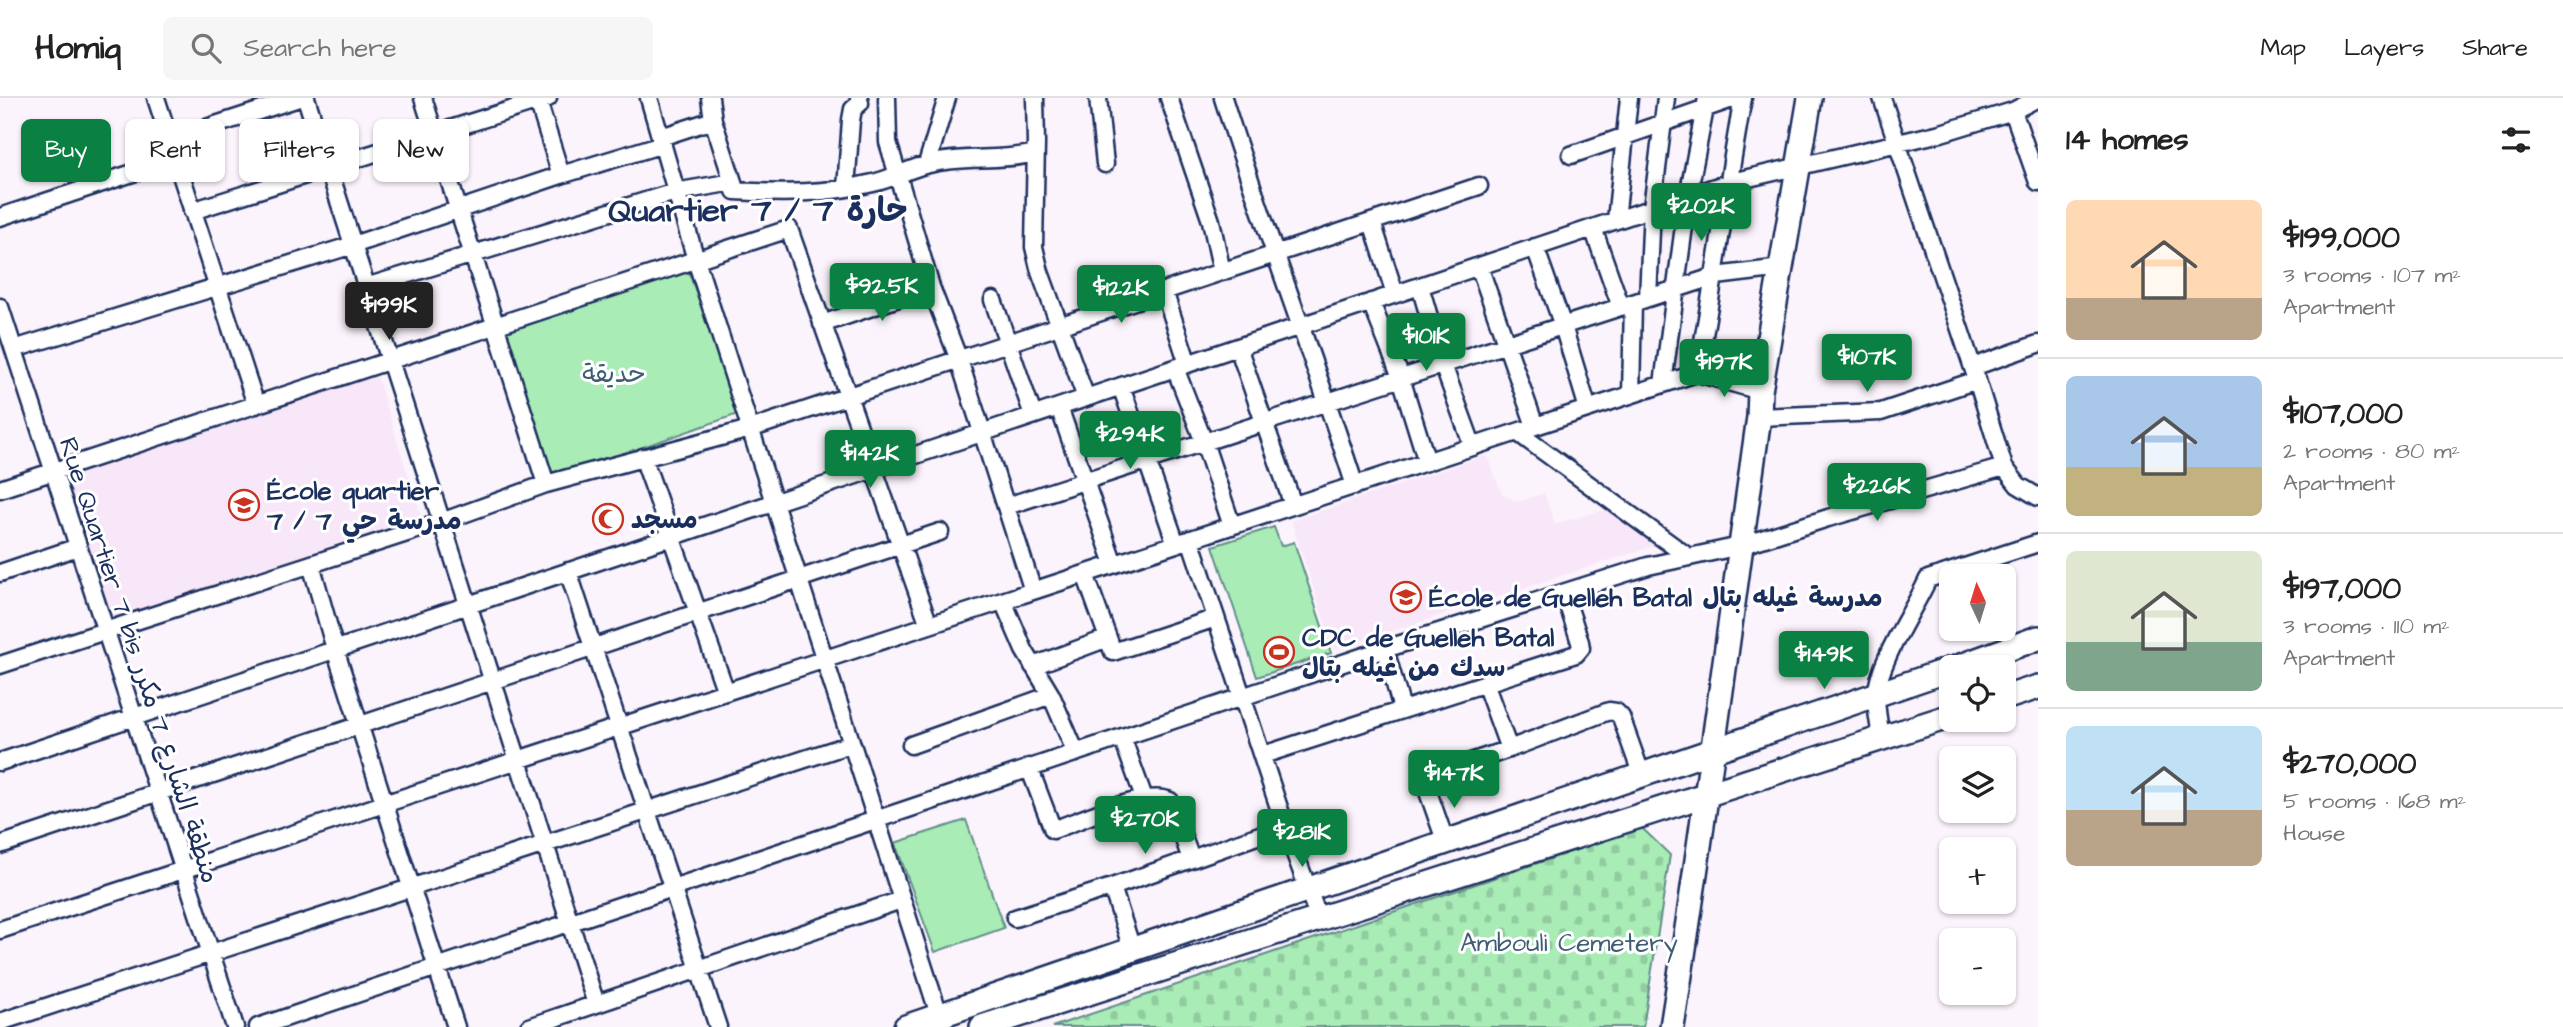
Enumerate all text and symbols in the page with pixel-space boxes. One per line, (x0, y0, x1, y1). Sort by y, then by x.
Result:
search box (163, 17, 653, 80)
text: Homiq (35, 25, 121, 71)
icon: search (187, 29, 225, 67)
text: Search here (243, 30, 397, 66)
text: Map (2261, 31, 2306, 65)
text: Layers (2344, 31, 2424, 65)
text: Share (2462, 31, 2528, 65)
chip: Buy (21, 119, 111, 182)
chip: Rent (125, 119, 225, 182)
chip: Filters (239, 119, 359, 182)
chip: New (373, 119, 469, 182)
text: 14 homes (2066, 119, 2189, 161)
icon: filters (2497, 121, 2535, 159)
pin: $202K (1652, 184, 1750, 243)
district label: Quartier 7 / حارة 7 (608, 188, 908, 234)
text: $202K (1667, 190, 1735, 222)
text: $199,000 (2283, 217, 2400, 259)
icon: home (2122, 228, 2206, 312)
text: 3 rooms · 107 m² (2283, 259, 2461, 291)
pin: $92.5K (825, 264, 939, 323)
pin: $122K (1072, 266, 1170, 325)
text: $92.5K (846, 270, 918, 302)
text: $122K (1093, 272, 1149, 304)
pin: $199K (340, 282, 438, 342)
text: $199K (361, 289, 417, 321)
text: Apartment (2283, 291, 2395, 323)
pin: $101K (1377, 314, 1475, 373)
text: $101K (1402, 320, 1450, 352)
pin: $107K (1818, 334, 1916, 394)
pin: $197K (1675, 340, 1773, 399)
text: $107K (1838, 341, 1896, 373)
text: $197K (1696, 346, 1752, 378)
park label: حديقة (582, 356, 646, 392)
text: $107,000 (2283, 393, 2403, 435)
icon: home (2122, 404, 2206, 488)
pin: $294K (1081, 412, 1179, 471)
text: $294K (1096, 418, 1164, 450)
pin: $142K (821, 430, 919, 490)
street label: Rue Quartier 7 bis منطقة الشارع 7 مكرر (50, 433, 228, 888)
text: 2 rooms · 80 m² (2283, 435, 2460, 467)
text: $142K (841, 437, 899, 469)
pin: $226K (1828, 464, 1926, 523)
text: Apartment (2283, 467, 2395, 499)
text: $226K (1843, 470, 1911, 502)
place label: École quartier 7 / مدرسة حي 7 (266, 473, 462, 544)
school or university icon: École quartier 7 / مدرسة حي 7 (227, 488, 261, 522)
mosque icon: مسجد (591, 502, 625, 536)
place label: مسجد (631, 502, 698, 538)
north arrow (1939, 564, 2016, 640)
map controls (1939, 564, 2016, 1005)
text: $197,000 (2283, 568, 2401, 610)
icon: home (2122, 579, 2206, 663)
school or university icon: École de Guelleh Batal مدرسة غيله بتال (1389, 580, 1423, 614)
place label: École de Guelleh Batal مدرسة غيله بتال (1429, 580, 1883, 616)
text: 3 rooms · 110 m² (2283, 610, 2450, 642)
place label: CDC de Guelleh Batal سدك من غيله بتال (1302, 620, 1554, 686)
pin: $149K (1775, 632, 1873, 691)
sports icon: CDC de Guelleh Batal سدك من غيله بتال (1262, 635, 1296, 669)
text: $149K (1795, 638, 1853, 670)
text: Apartment (2283, 642, 2395, 674)
button: locate (1939, 655, 2016, 732)
text: $270,000 (2283, 743, 2416, 785)
button: layers (1939, 746, 2016, 823)
pin: $147K (1405, 750, 1503, 810)
icon: home (2122, 754, 2206, 838)
text: $147K (1424, 757, 1484, 789)
text: 5 rooms · 168 m² (2283, 785, 2466, 817)
pin: $270K (1096, 796, 1194, 856)
text: $270K (1111, 803, 1179, 835)
pin: $281K (1253, 810, 1351, 869)
text: $281K (1273, 816, 1331, 848)
text: House (2283, 817, 2346, 849)
button: + (1939, 837, 2016, 914)
park label: Ambouli Cemetery (1460, 925, 1678, 963)
button: − (1939, 928, 2016, 1005)

